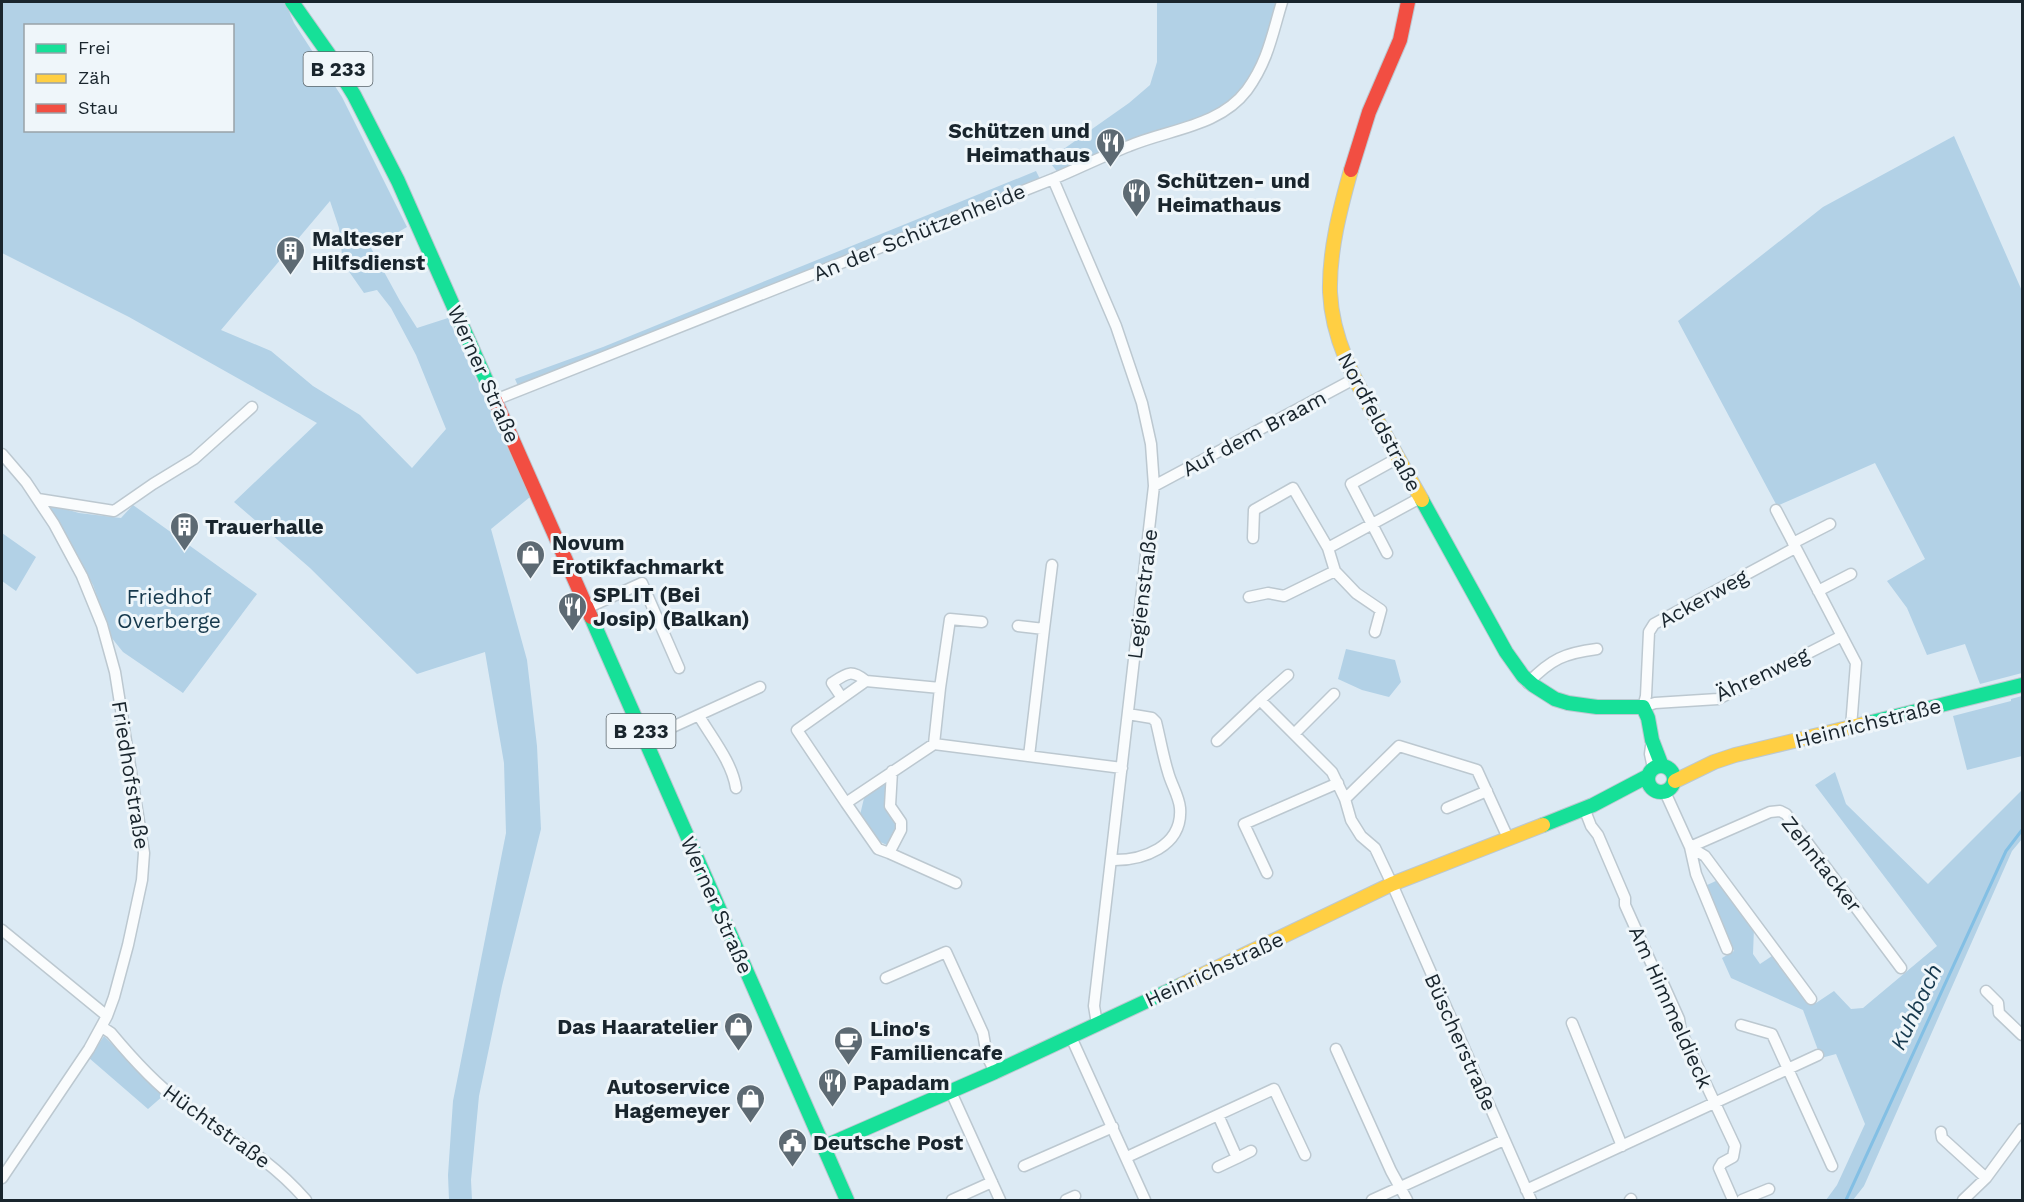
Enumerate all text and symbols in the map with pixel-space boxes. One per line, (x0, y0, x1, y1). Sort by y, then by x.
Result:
legend (24, 24, 234, 132)
text: Frei (78, 37, 110, 58)
road number: B 233 (304, 52, 372, 86)
text: Zäh (78, 67, 111, 88)
text: Stau (78, 97, 118, 118)
place label: Schützen und Heimathaus (948, 118, 1090, 167)
restaurant icon: Schützen und Heimathaus (1095, 126, 1127, 168)
place label: Schützen- und Heimathaus (1157, 168, 1310, 217)
restaurant icon: Schützen- und Heimathaus (1120, 176, 1152, 218)
street label: An der Schützenheide (809, 178, 1029, 286)
place label: Malteser Hilfsdienst (312, 226, 425, 275)
building icon: Malteser Hilfsdienst (275, 234, 307, 276)
street label: Werner Straße (442, 301, 526, 447)
street label: Nordfeldstraße (1333, 348, 1427, 496)
street label: Auf dem Braam (1178, 385, 1330, 481)
building icon: Trauerhalle (168, 510, 200, 552)
place label: Trauerhalle (205, 514, 324, 539)
street label: Legienstraße (1122, 527, 1162, 661)
place label: Novum Erotikfachmarkt (552, 530, 724, 579)
shop icon: Novum Erotikfachmarkt (515, 538, 547, 580)
street label: Ackerweg (1654, 563, 1753, 633)
place label: SPLIT (Bei Josip) (Balkan) (593, 582, 750, 631)
park label: Friedhof Overberge (117, 584, 221, 633)
restaurant icon: SPLIT (Bei Josip) (Balkan) (556, 590, 588, 632)
street label: Ährenweg (1711, 641, 1814, 707)
street label: Heinrichstraße (1792, 693, 1944, 753)
street label: Friedhofstraße (107, 699, 155, 851)
road number: B 233 (606, 714, 676, 748)
street label: Zehntacker (1777, 811, 1868, 917)
street label: Werner Straße (675, 832, 759, 978)
street label: Am Himmeldieck (1624, 922, 1718, 1092)
street label: Heinrichstraße (1141, 926, 1287, 1012)
water label: Kuhbach (1885, 960, 1947, 1054)
street label: Büscherstraße (1420, 969, 1502, 1115)
shop icon: Das Haaratelier (723, 1010, 755, 1052)
place label: Das Haaratelier (557, 1014, 718, 1039)
place label: Lino's Familiencafe (870, 1016, 1003, 1065)
cafe icon: Lino's Familiencafe (833, 1024, 865, 1066)
restaurant icon: Papadam (816, 1066, 848, 1108)
place label: Papadam (853, 1070, 949, 1095)
place label: Autoservice Hagemeyer (607, 1074, 730, 1123)
street label: Hüchtstraße (158, 1079, 276, 1173)
shop icon: Autoservice Hagemeyer (735, 1082, 767, 1124)
public building icon: Deutsche Post (776, 1126, 808, 1168)
place label: Deutsche Post (813, 1130, 963, 1155)

